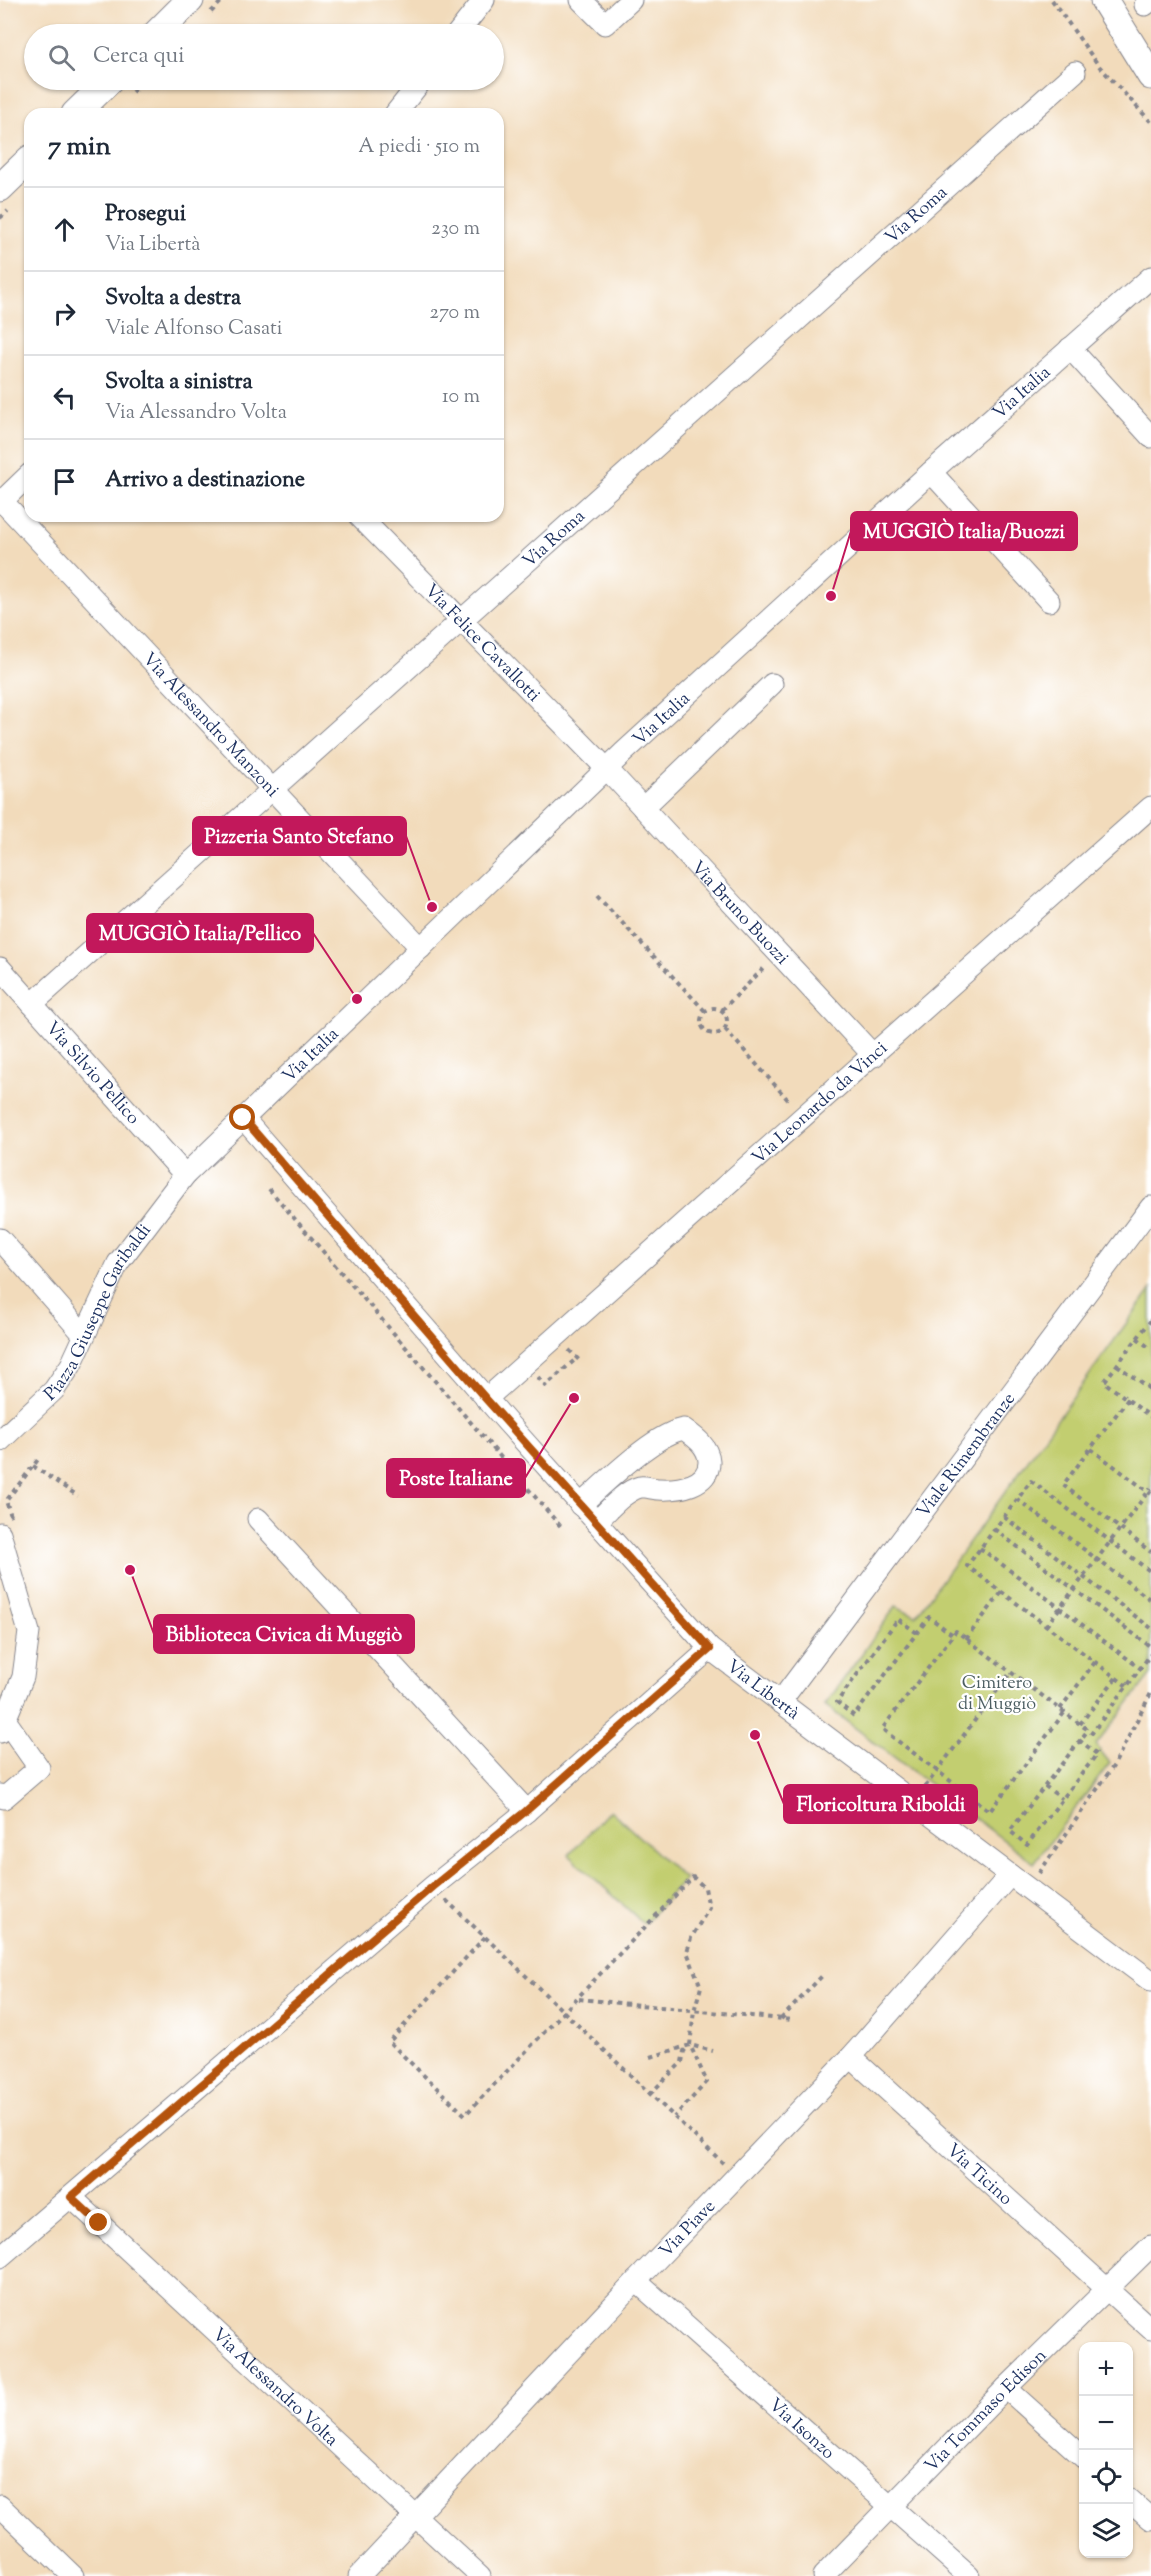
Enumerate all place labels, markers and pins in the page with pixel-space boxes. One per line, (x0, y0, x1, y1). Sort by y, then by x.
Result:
callout: MUGGIÒ Italia/Buozzi (851, 512, 1077, 550)
callout: Pizzeria Santo Stefano (193, 817, 406, 855)
callout: MUGGIÒ Italia/Pellico (87, 914, 313, 952)
callout: Poste Italiane (387, 1459, 525, 1497)
callout: Biblioteca Civica di Muggiò (154, 1615, 414, 1653)
callout: Floricoltura Riboldi (784, 1785, 977, 1823)

